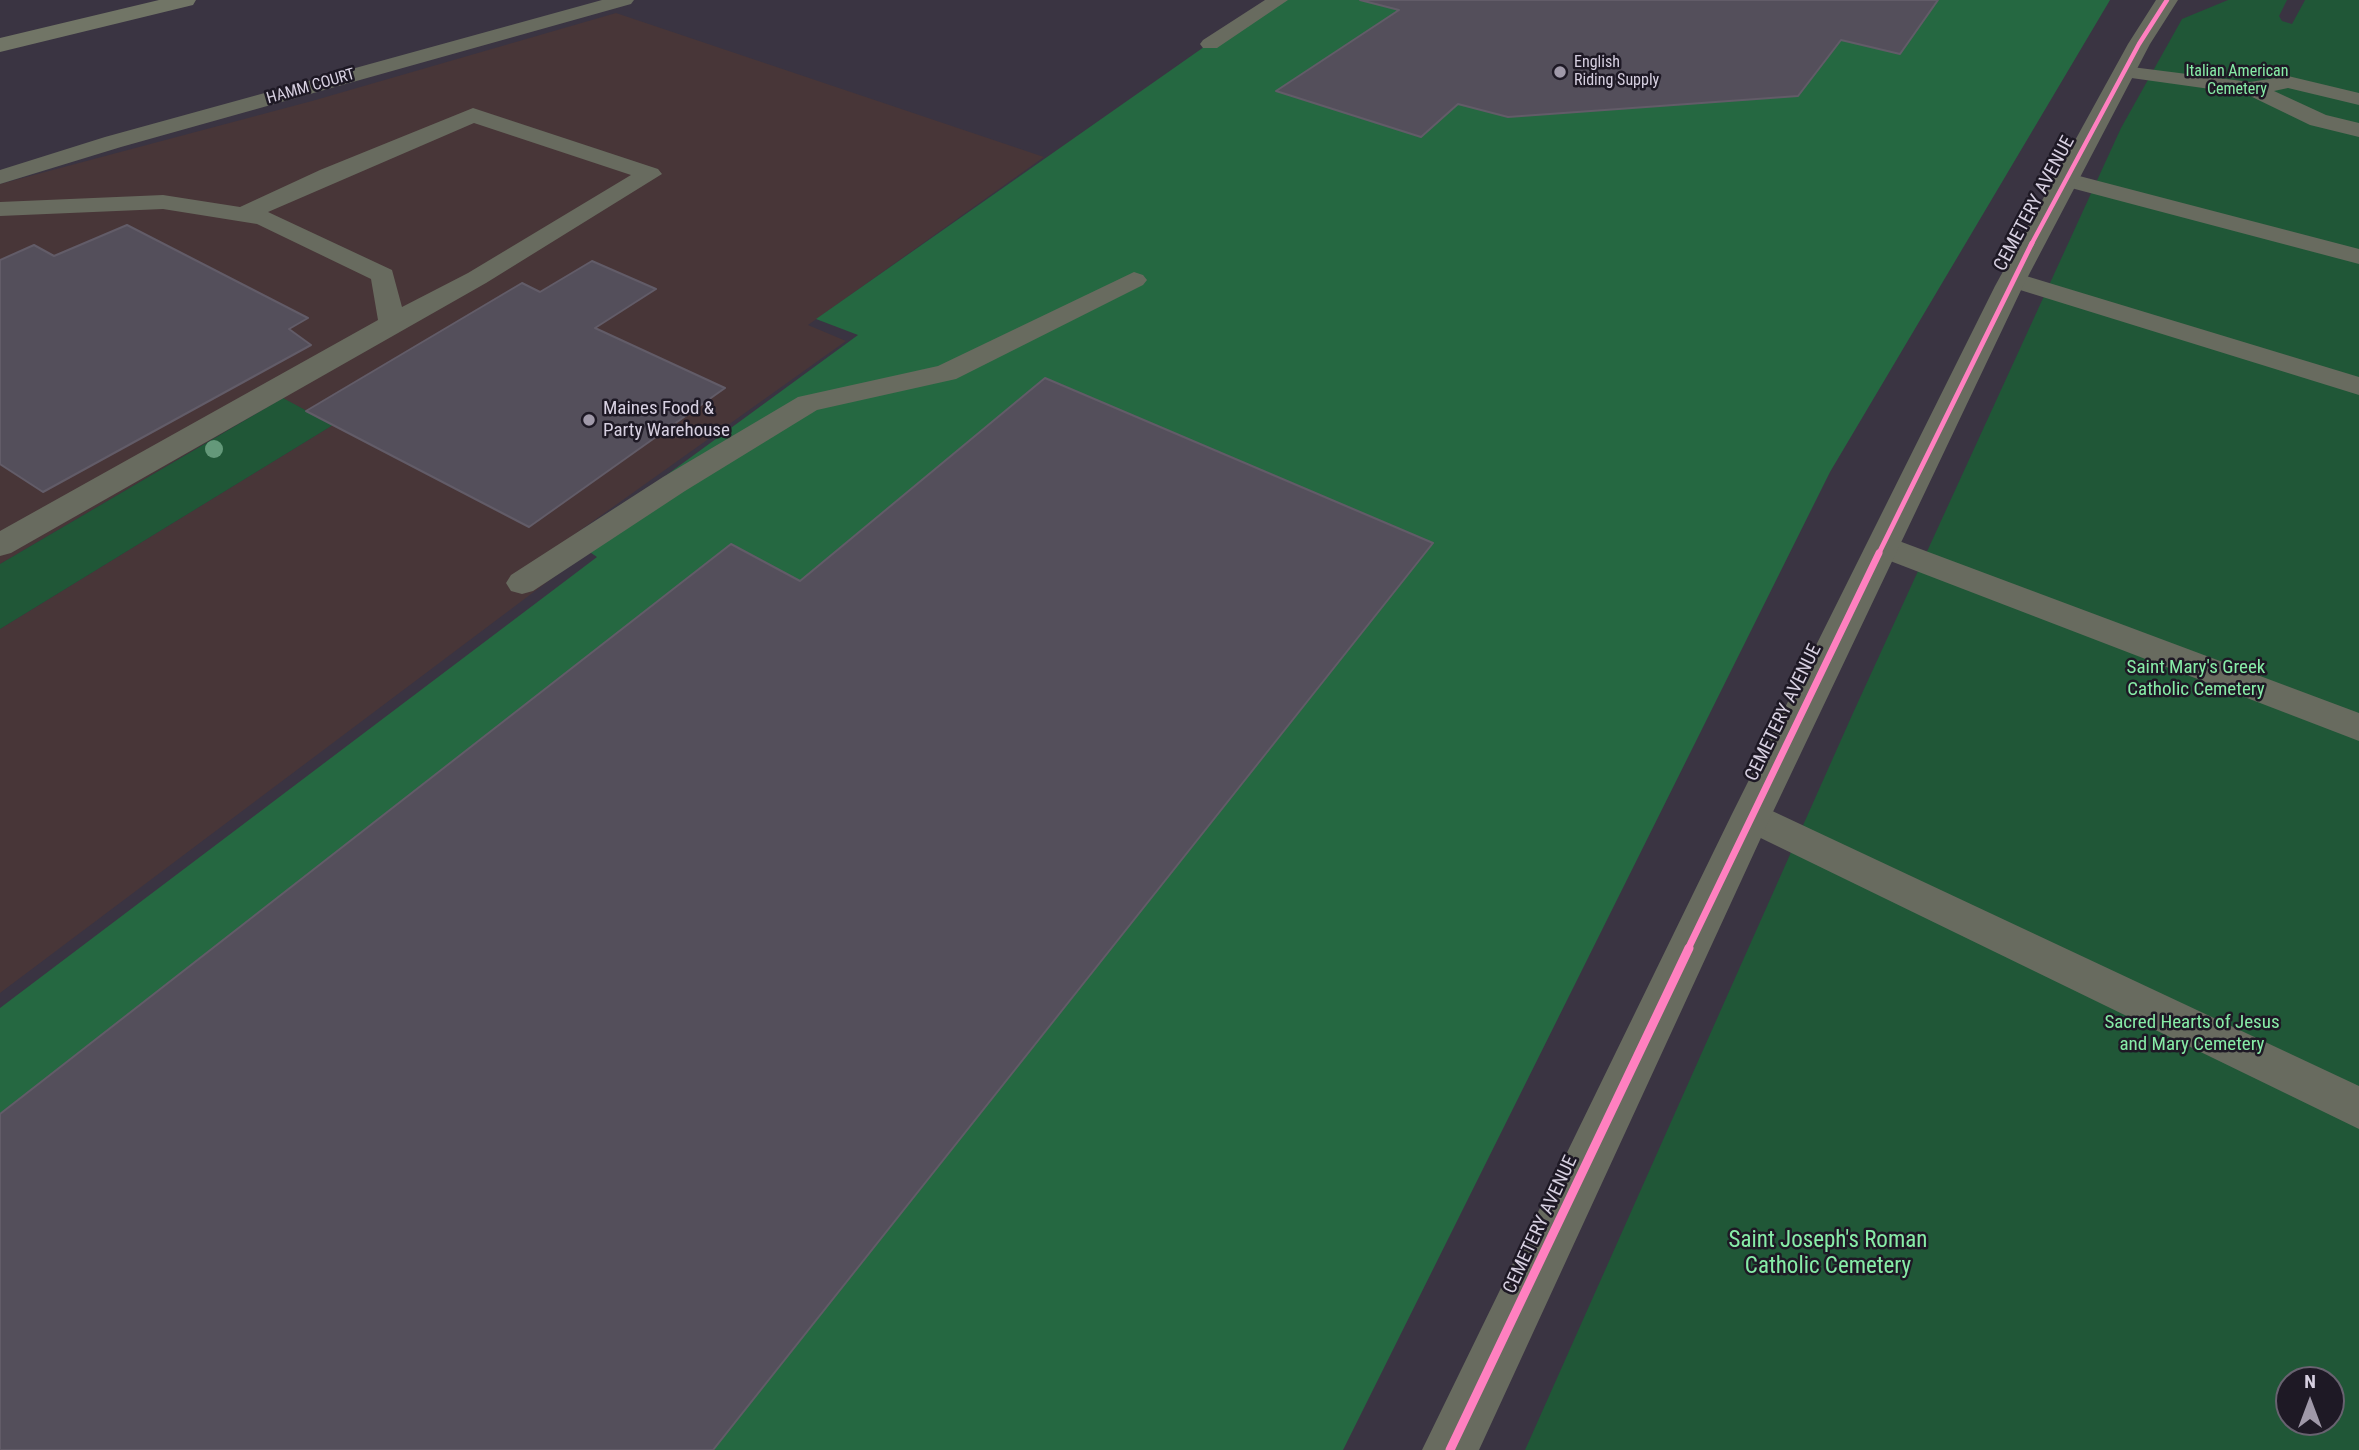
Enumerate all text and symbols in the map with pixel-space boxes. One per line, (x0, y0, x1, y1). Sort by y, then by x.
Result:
place label: English Riding Supply (1574, 53, 1659, 91)
park label: Italian American Cemetery (2186, 62, 2288, 100)
marker: English Riding Supply (1552, 64, 1568, 80)
street label: HAMM COURT (265, 65, 357, 109)
street label: CEMETERY AVENUE (1990, 133, 2080, 275)
place label: Maines Food & Party Warehouse (603, 398, 730, 442)
marker: Maines Food & Party Warehouse (581, 412, 597, 428)
street label: CEMETERY AVENUE (1741, 641, 1827, 785)
park label: Saint Mary's Greek Catholic Cemetery (2127, 657, 2265, 701)
park label: Sacred Hearts of Jesus and Mary Cemetery (2104, 1012, 2280, 1056)
street label: CEMETERY AVENUE (1499, 1152, 1583, 1298)
park label: Saint Joseph's Roman Catholic Cemetery (1729, 1227, 1927, 1281)
north arrow (2275, 1366, 2345, 1436)
text: N (2304, 1370, 2316, 1393)

